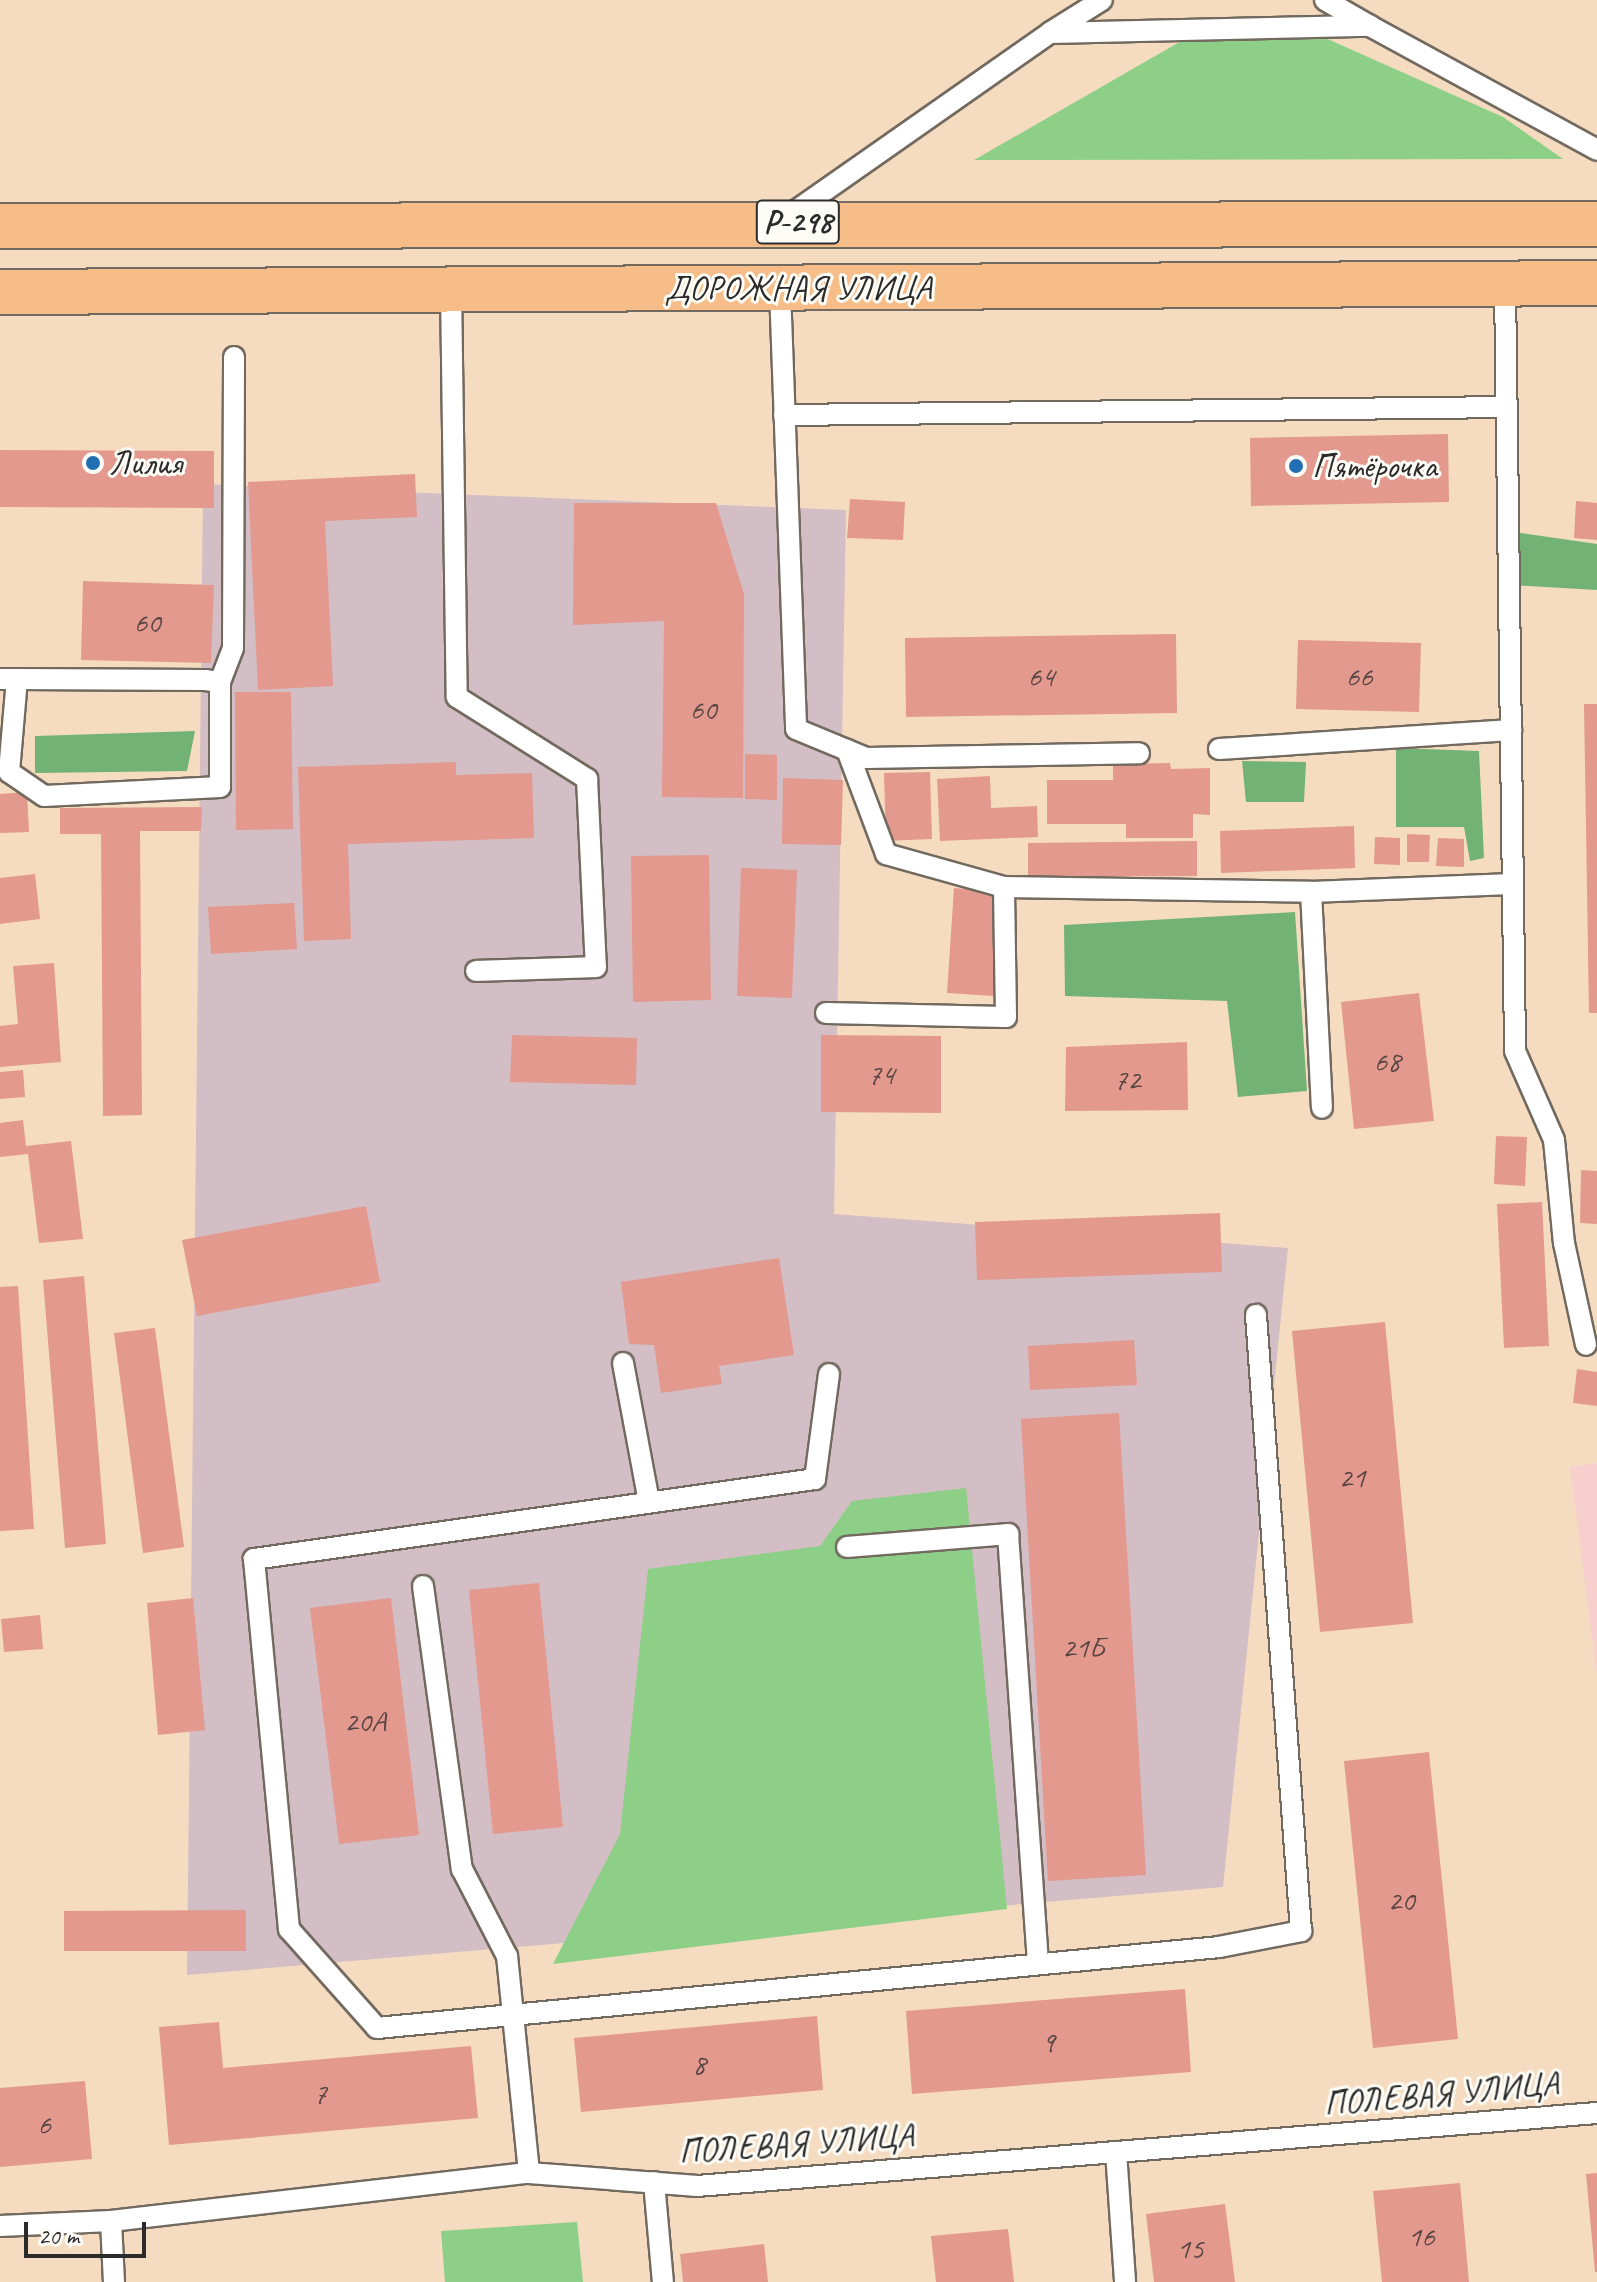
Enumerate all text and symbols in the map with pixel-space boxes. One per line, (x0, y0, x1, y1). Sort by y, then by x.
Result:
road number: Р-298 (754, 194, 842, 250)
street label: ДОРОЖНАЯ УЛИЦА (664, 268, 932, 308)
place label: Лилия (109, 443, 182, 483)
place label: Пятёрочка (1312, 446, 1437, 486)
marker: Лилия (84, 454, 102, 472)
marker: Пятёрочка (1287, 457, 1305, 475)
house number: 60 (134, 604, 160, 640)
house number: 64 (1028, 658, 1054, 694)
house number: 66 (1346, 658, 1372, 694)
house number: 60 (690, 691, 716, 727)
house number: 68 (1374, 1043, 1400, 1079)
house number: 74 (868, 1056, 894, 1092)
house number: 72 (1114, 1061, 1140, 1097)
house number: 21 (1339, 1459, 1365, 1495)
house number: 21Б (1062, 1629, 1104, 1665)
house number: 20А (344, 1703, 386, 1739)
house number: 20 (1388, 1882, 1414, 1918)
house number: 9 (1041, 2024, 1055, 2060)
house number: 8 (692, 2046, 706, 2082)
street label: ПОЛЕВАЯ УЛИЦА (1323, 2062, 1559, 2124)
house number: 7 (313, 2075, 327, 2111)
house number: 6 (37, 2106, 51, 2142)
street label: ПОЛЕВАЯ УЛИЦА (678, 2114, 914, 2172)
scale bar (28, 2206, 150, 2256)
house number: 16 (1408, 2218, 1434, 2254)
text: 20 m (38, 2221, 79, 2251)
house number: 15 (1177, 2230, 1203, 2266)

